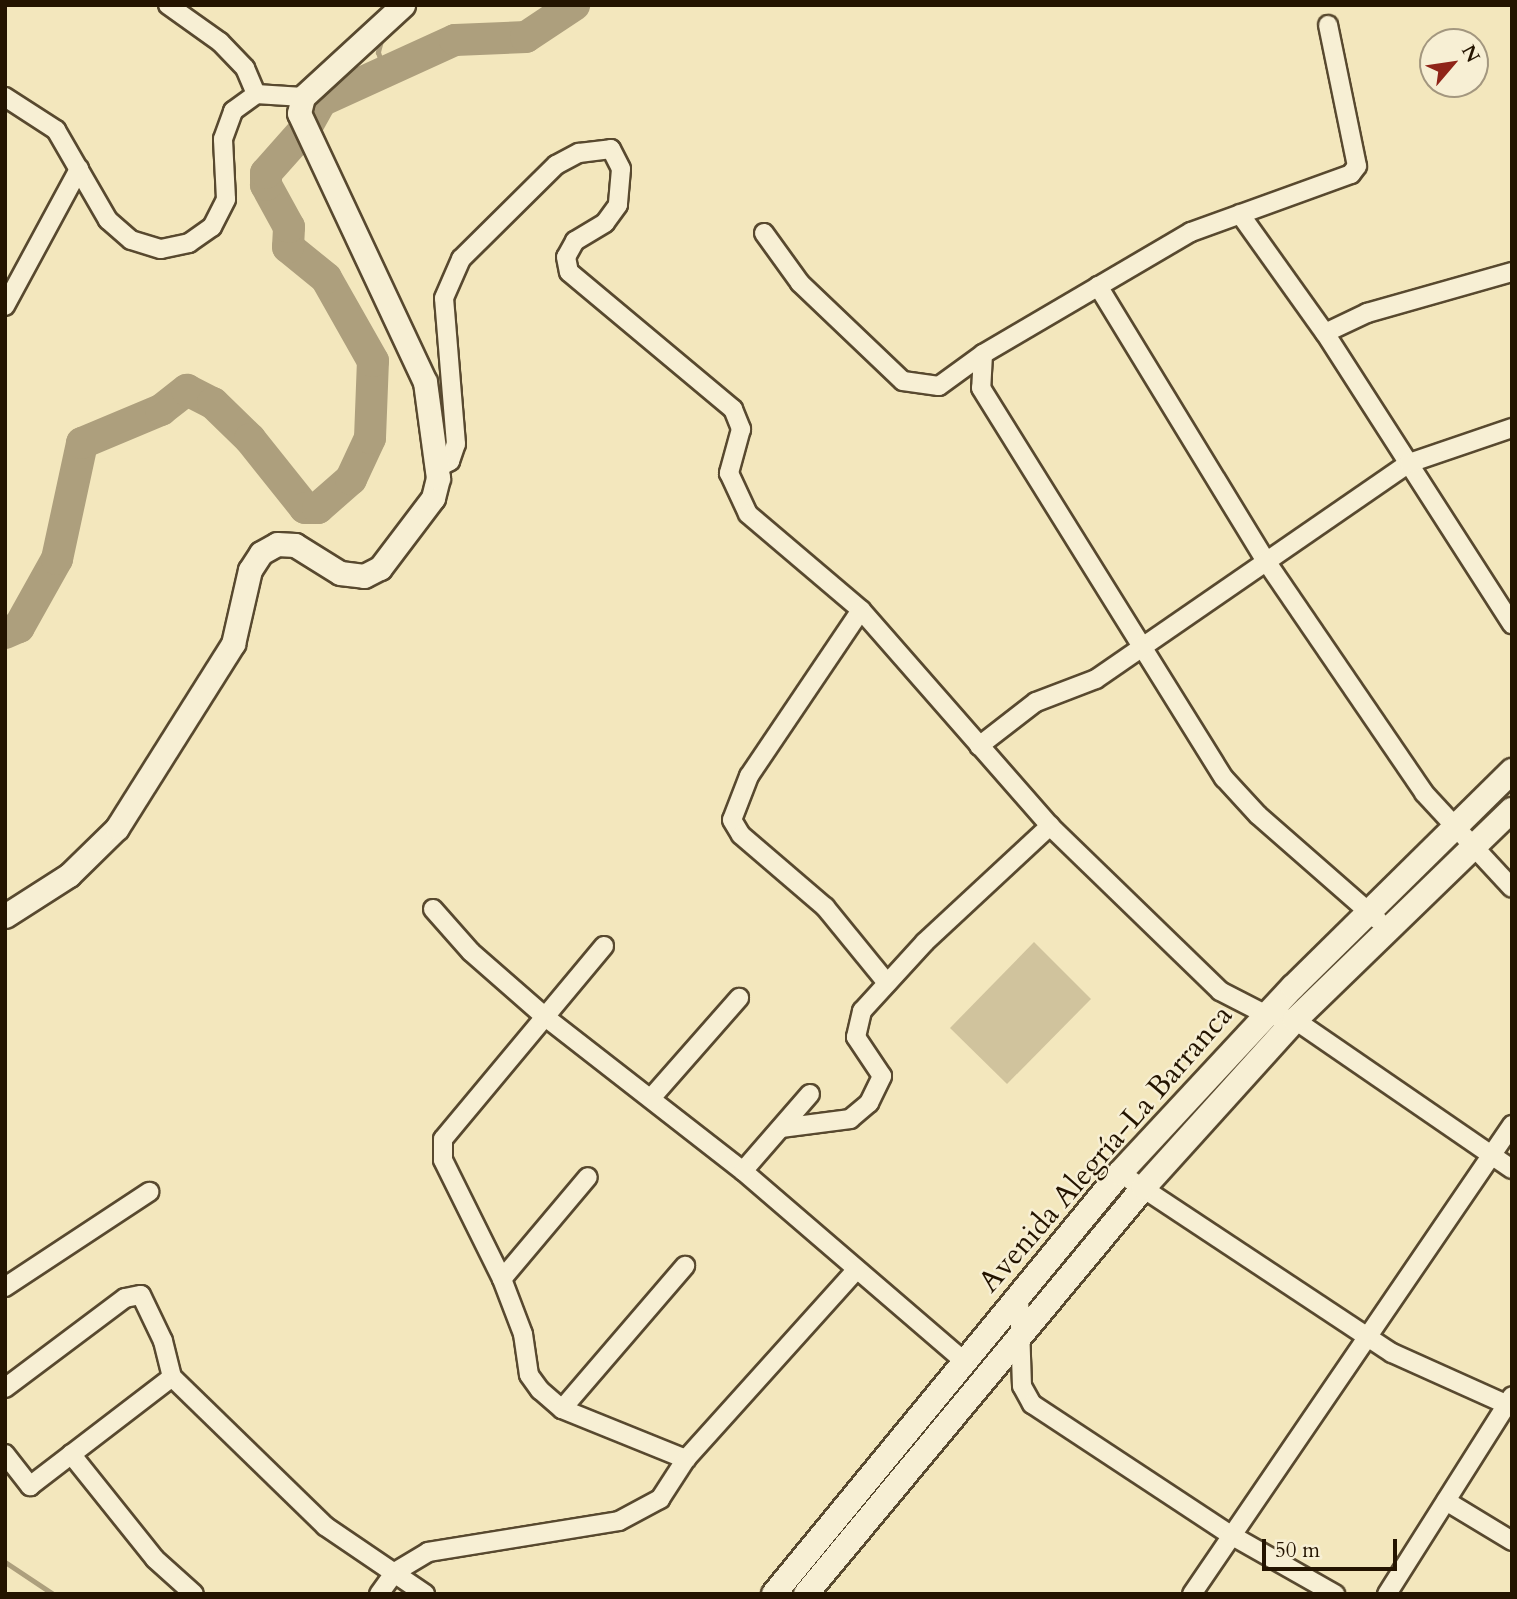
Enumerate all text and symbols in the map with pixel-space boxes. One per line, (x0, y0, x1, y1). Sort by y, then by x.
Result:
north arrow (1419, 28, 1489, 98)
text: N (1455, 40, 1486, 67)
street label: Avenida Alegría-La Barranca (971, 998, 1241, 1300)
scale bar (1265, 1526, 1400, 1570)
text: 50 m (1275, 1536, 1320, 1565)

